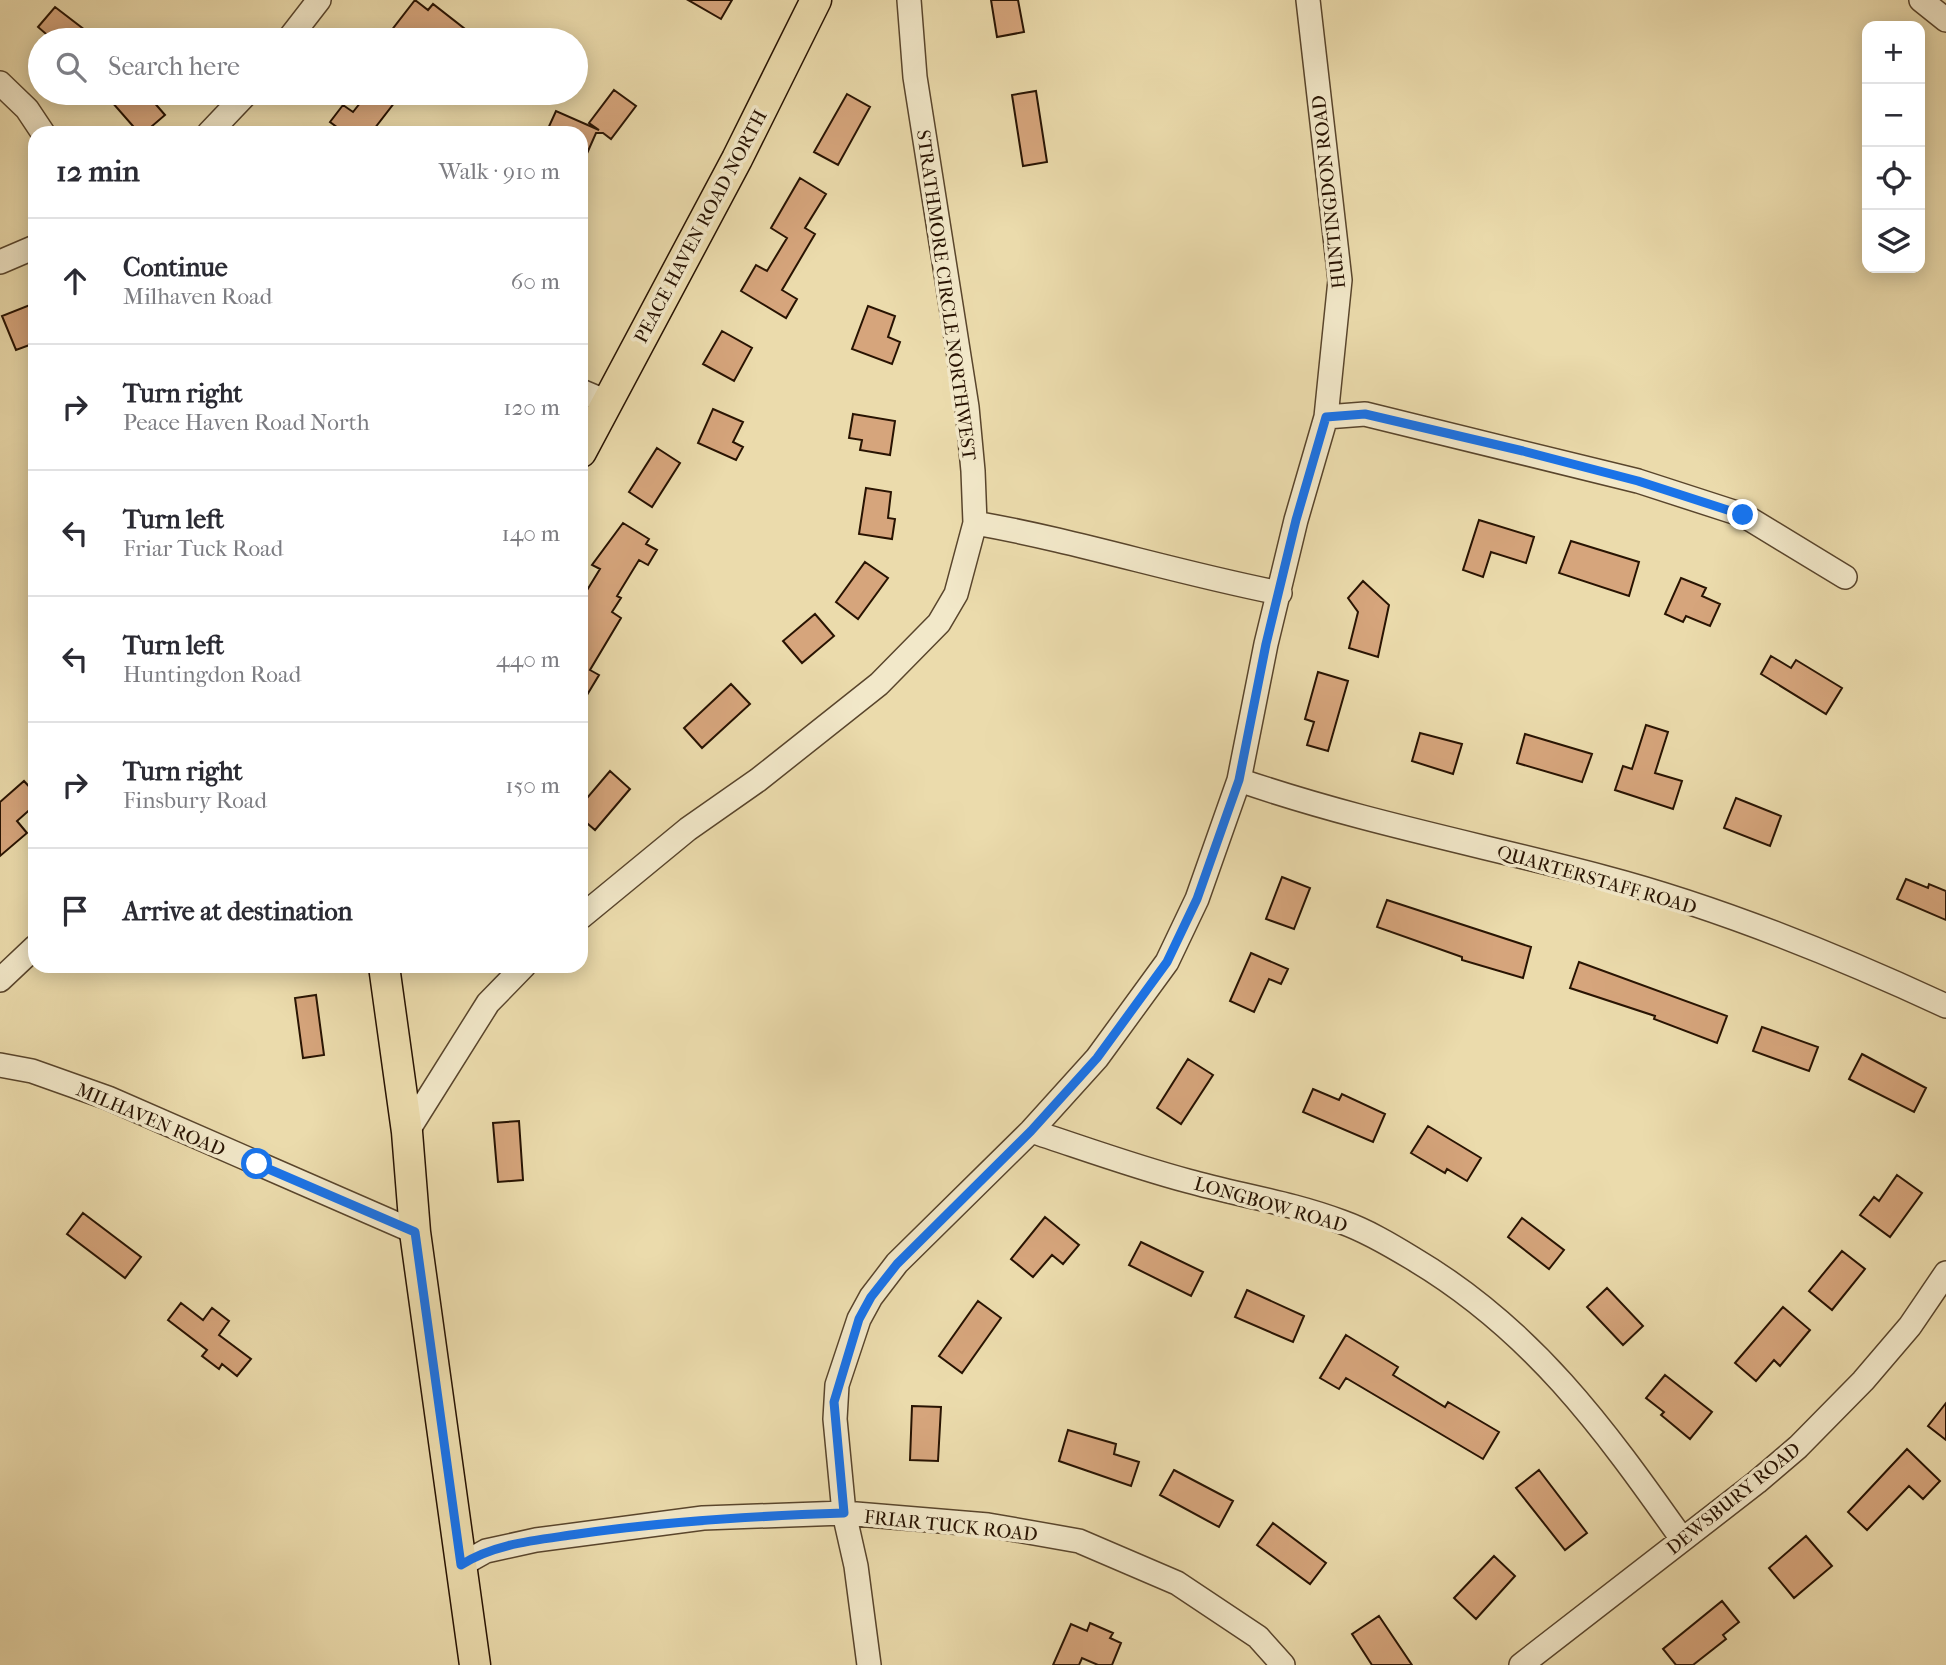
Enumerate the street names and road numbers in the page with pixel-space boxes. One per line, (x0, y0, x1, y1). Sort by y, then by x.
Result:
street label: HUNTINGDON ROAD (1308, 94, 1350, 290)
street label: PEACE HAVEN ROAD NORTH (630, 106, 772, 347)
street label: STRATHMORE CIRCLE NORTHWEST (912, 128, 980, 462)
street label: QUARTERSTAFF ROAD (1494, 841, 1699, 919)
street label: MILHAVEN ROAD (73, 1079, 228, 1161)
street label: LONGBOW ROAD (1192, 1173, 1350, 1237)
street label: DEWSBURY ROAD (1662, 1438, 1805, 1559)
street label: FRIAR TUCK ROAD (863, 1506, 1039, 1546)

